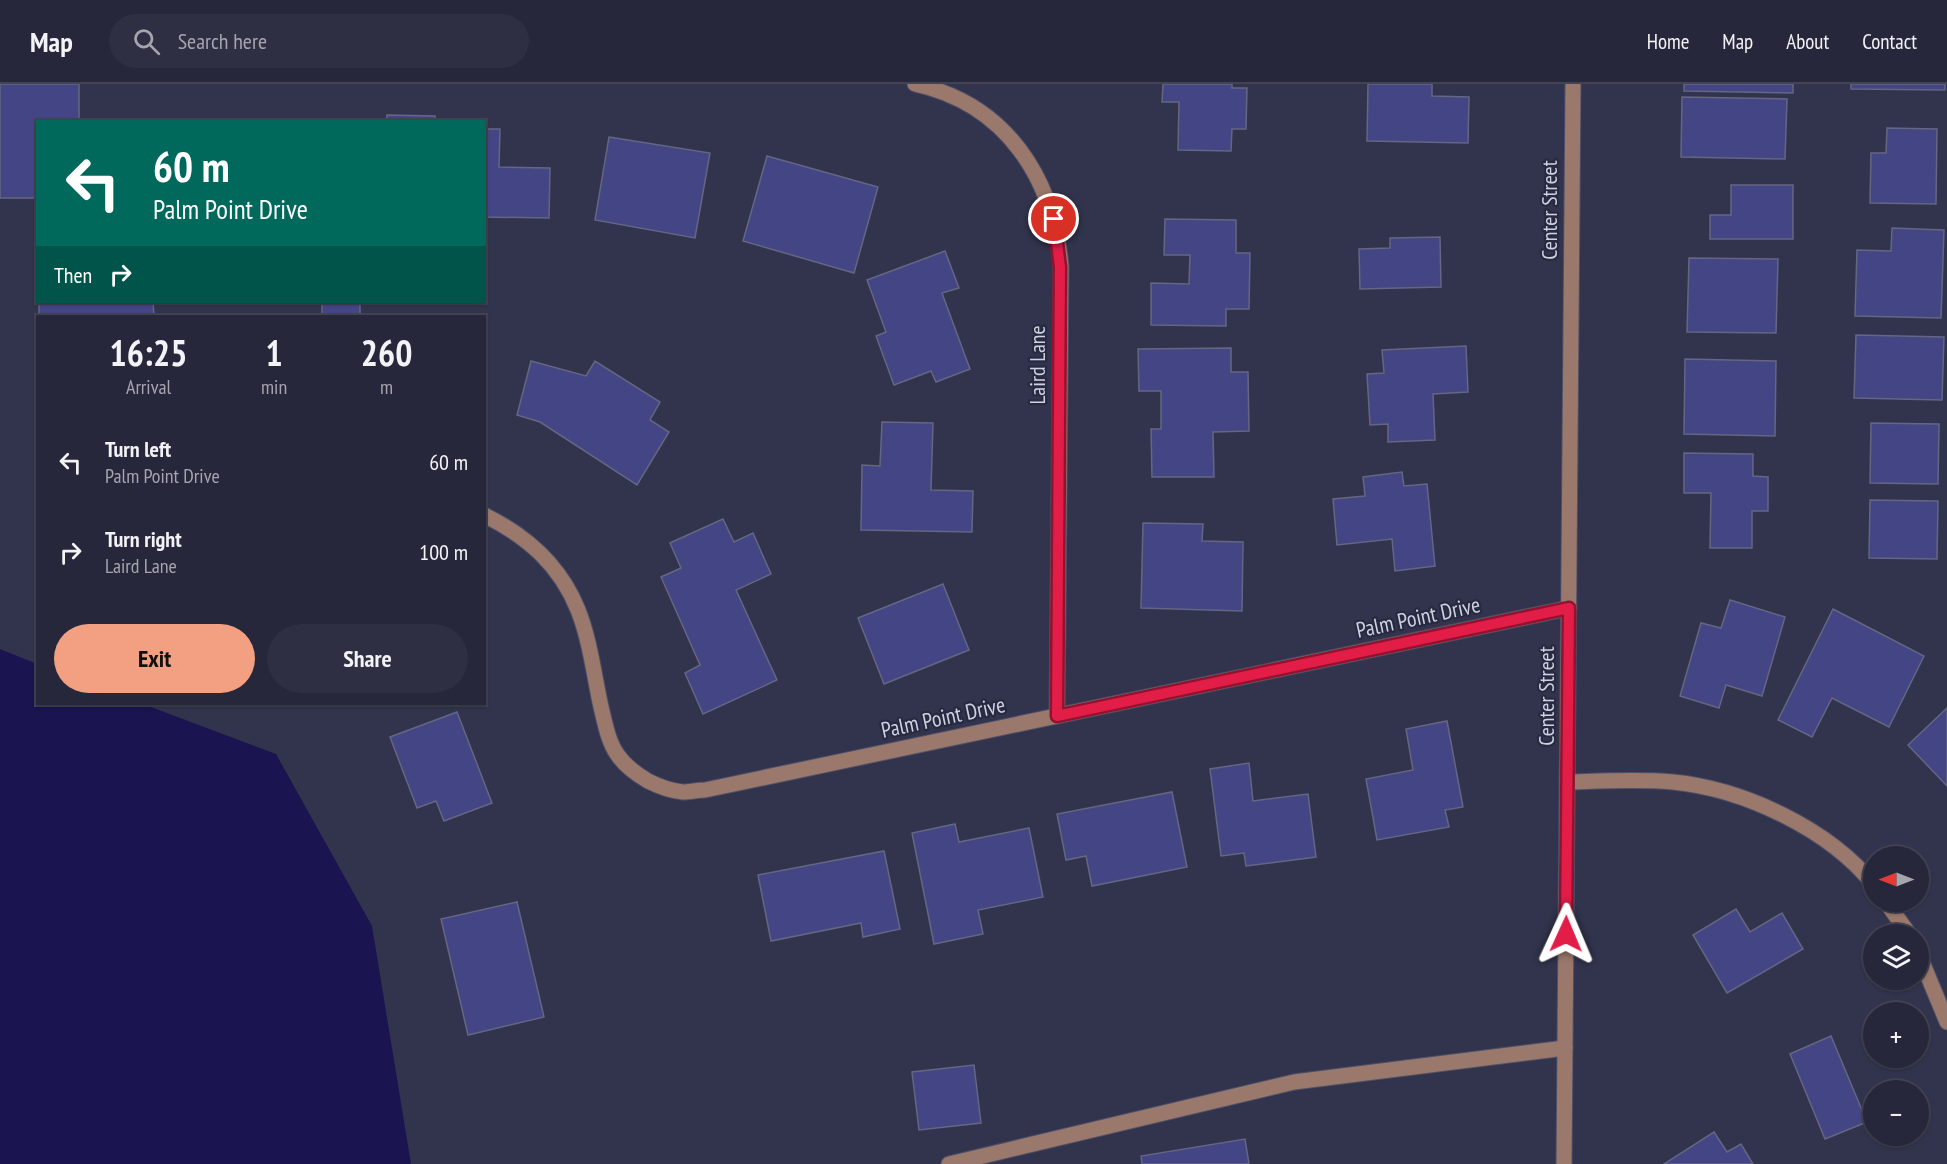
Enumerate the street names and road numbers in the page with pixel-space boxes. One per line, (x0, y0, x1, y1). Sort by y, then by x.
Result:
street label: Center Street (1535, 160, 1563, 260)
street label: Laird Lane (1023, 326, 1051, 404)
street label: Palm Point Drive (1353, 590, 1483, 644)
street label: Center Street (1532, 646, 1560, 746)
street label: Palm Point Drive (878, 690, 1008, 744)

